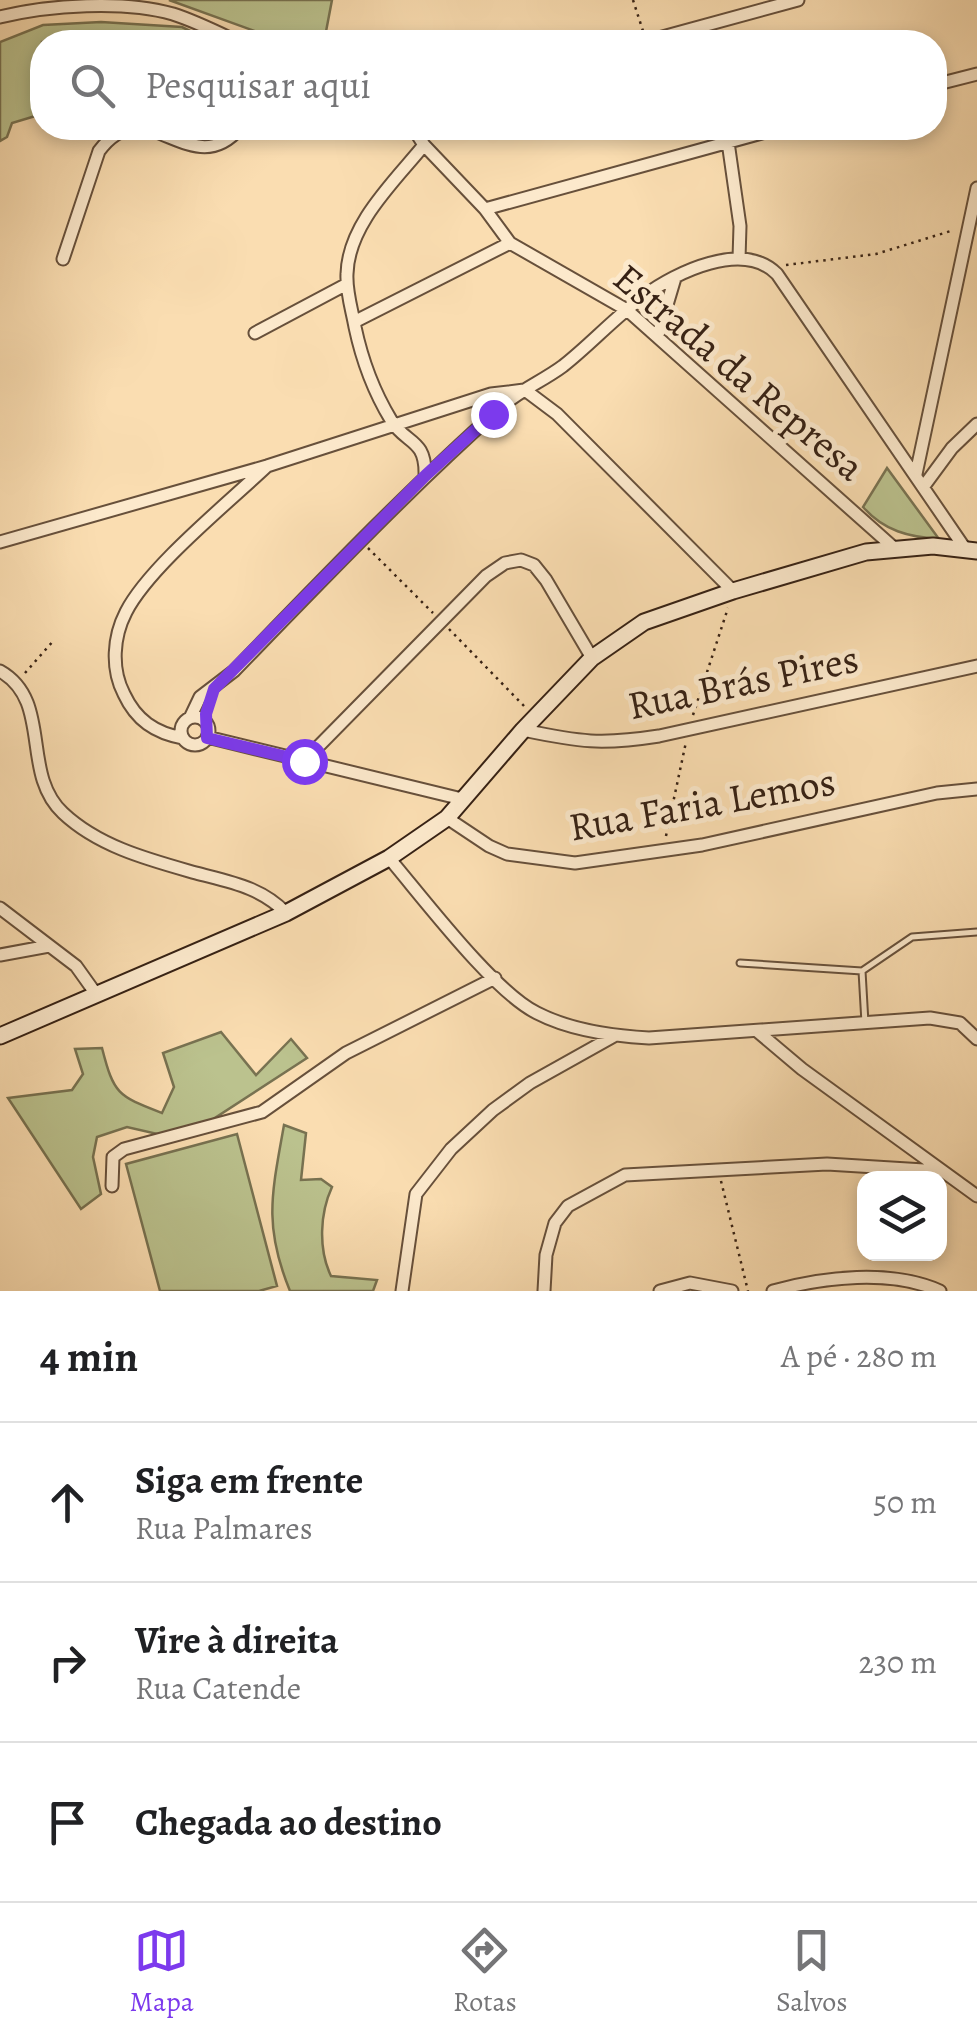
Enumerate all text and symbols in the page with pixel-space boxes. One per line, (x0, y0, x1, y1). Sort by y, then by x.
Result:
search box (30, 30, 947, 140)
icon: search (65, 58, 120, 113)
text: Pesquisar aqui (145, 59, 371, 111)
street label: Estrada da Represa (602, 251, 877, 494)
route end (471, 392, 517, 438)
street label: Rua Brás Pires (623, 631, 863, 733)
route start (282, 739, 328, 785)
street label: Rua Faria Lemos (565, 754, 839, 854)
map controls (857, 1171, 947, 1261)
button: layers (857, 1171, 947, 1261)
text: 4 min (40, 1328, 138, 1385)
text: A pé · 280 m (781, 1334, 937, 1378)
text: Siga em frente (135, 1454, 363, 1506)
icon: ahead (40, 1475, 95, 1530)
text: 50 m (873, 1480, 937, 1524)
text: Rua Palmares (135, 1506, 313, 1550)
text: Vire à direita (135, 1614, 339, 1666)
icon: right (40, 1635, 95, 1690)
text: 230 m (858, 1640, 937, 1684)
text: Rua Catende (135, 1666, 301, 1710)
icon: arrive (40, 1795, 95, 1850)
text: Chegada ao destino (135, 1796, 442, 1848)
tab: Mapa (130, 1923, 194, 2021)
tab: Rotas (453, 1923, 517, 2021)
tab: Salvos (776, 1923, 847, 2021)

